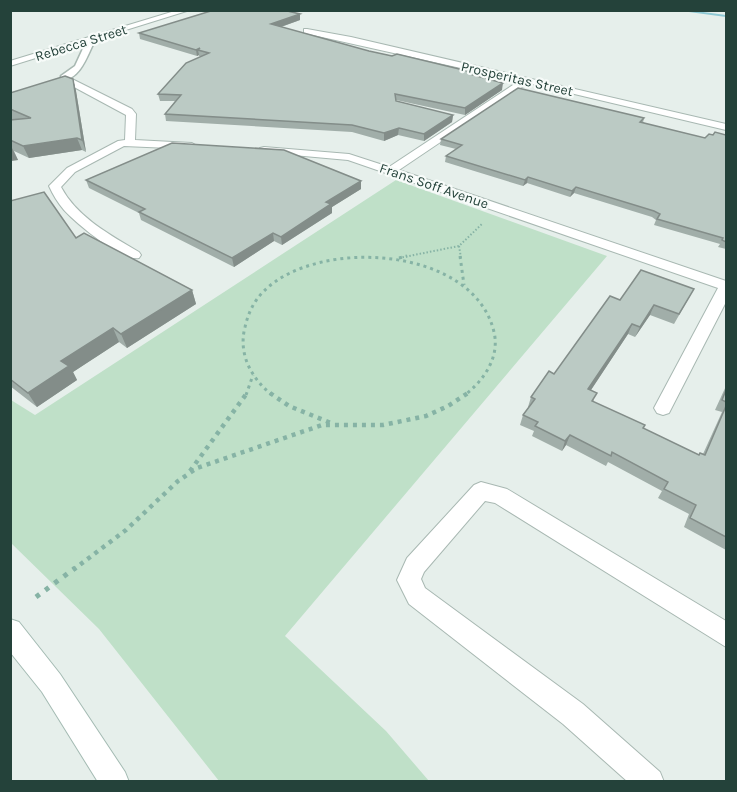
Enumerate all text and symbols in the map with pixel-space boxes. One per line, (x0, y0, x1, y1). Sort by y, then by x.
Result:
street label: Rebecca Street (33, 21, 129, 65)
street label: Prosperitas Street (459, 58, 575, 100)
street label: Frans Soff Avenue (377, 159, 491, 213)

